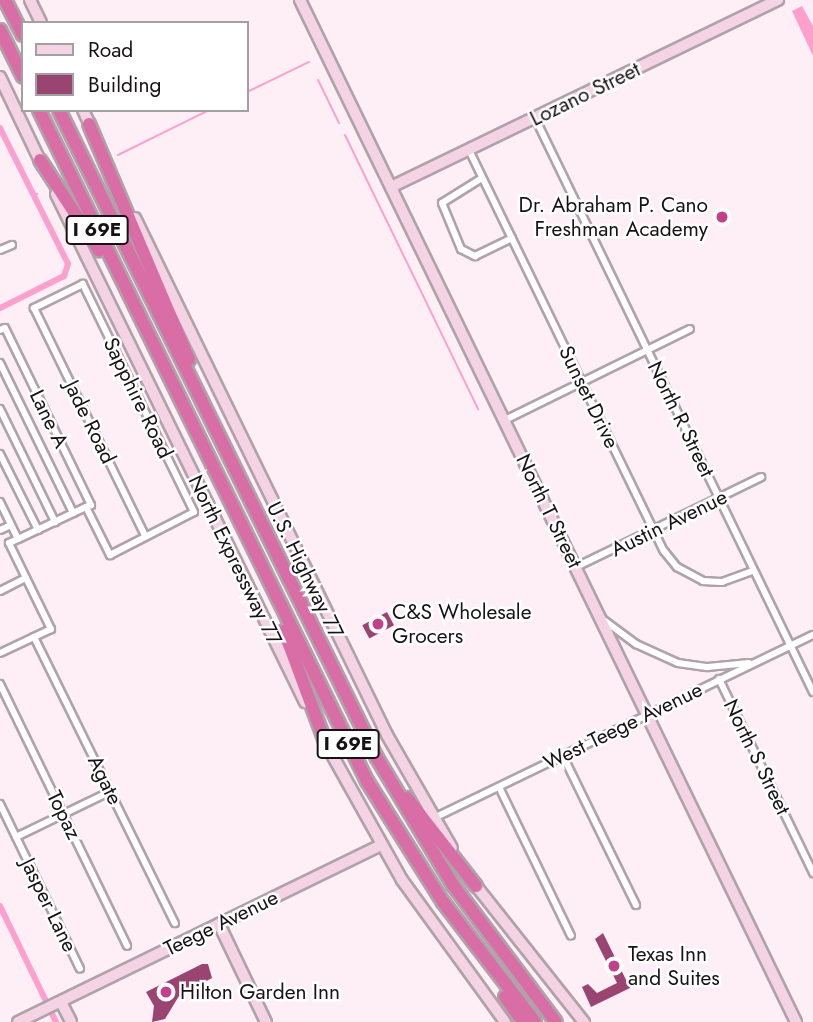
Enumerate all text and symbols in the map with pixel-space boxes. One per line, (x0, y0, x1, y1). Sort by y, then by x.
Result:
legend (21, 21, 248, 112)
text: Road (88, 35, 133, 65)
street label: Lozano Street (526, 57, 644, 131)
text: Building (88, 70, 161, 100)
place label: Dr. Abraham P. Cano Freshman Academy (519, 192, 708, 242)
marker: Dr. Abraham P. Cano Freshman Academy (714, 209, 730, 225)
road number: I 69E (66, 214, 128, 246)
street label: Sapphire Road (98, 333, 178, 463)
street label: Sunset Drive (553, 342, 625, 452)
street label: North R Street (642, 357, 720, 481)
street label: Jade Road (59, 376, 121, 468)
street label: Lane A (24, 386, 74, 452)
street label: North T Street (511, 450, 587, 572)
street label: North Expressway 77 (183, 471, 287, 649)
street label: Austin Avenue (607, 484, 731, 562)
street label: U.S. Highway 77 (261, 498, 349, 642)
place label: C&S Wholesale Grocers (392, 599, 532, 649)
marker: C&S Wholesale Grocers (370, 616, 386, 632)
street label: West Teege Avenue (539, 677, 707, 775)
street label: North S Street (718, 695, 796, 819)
road number: I 69E (316, 729, 380, 760)
street label: Agate (82, 751, 128, 809)
street label: Topaz (42, 787, 86, 843)
street label: Jasper Lane (15, 854, 83, 956)
street label: Teege Avenue (160, 885, 282, 961)
place label: Texas Inn and Suites (628, 941, 720, 991)
marker: Texas Inn and Suites (606, 958, 622, 974)
place label: Hilton Garden Inn (180, 979, 340, 1005)
marker: Hilton Garden Inn (158, 984, 174, 1000)

